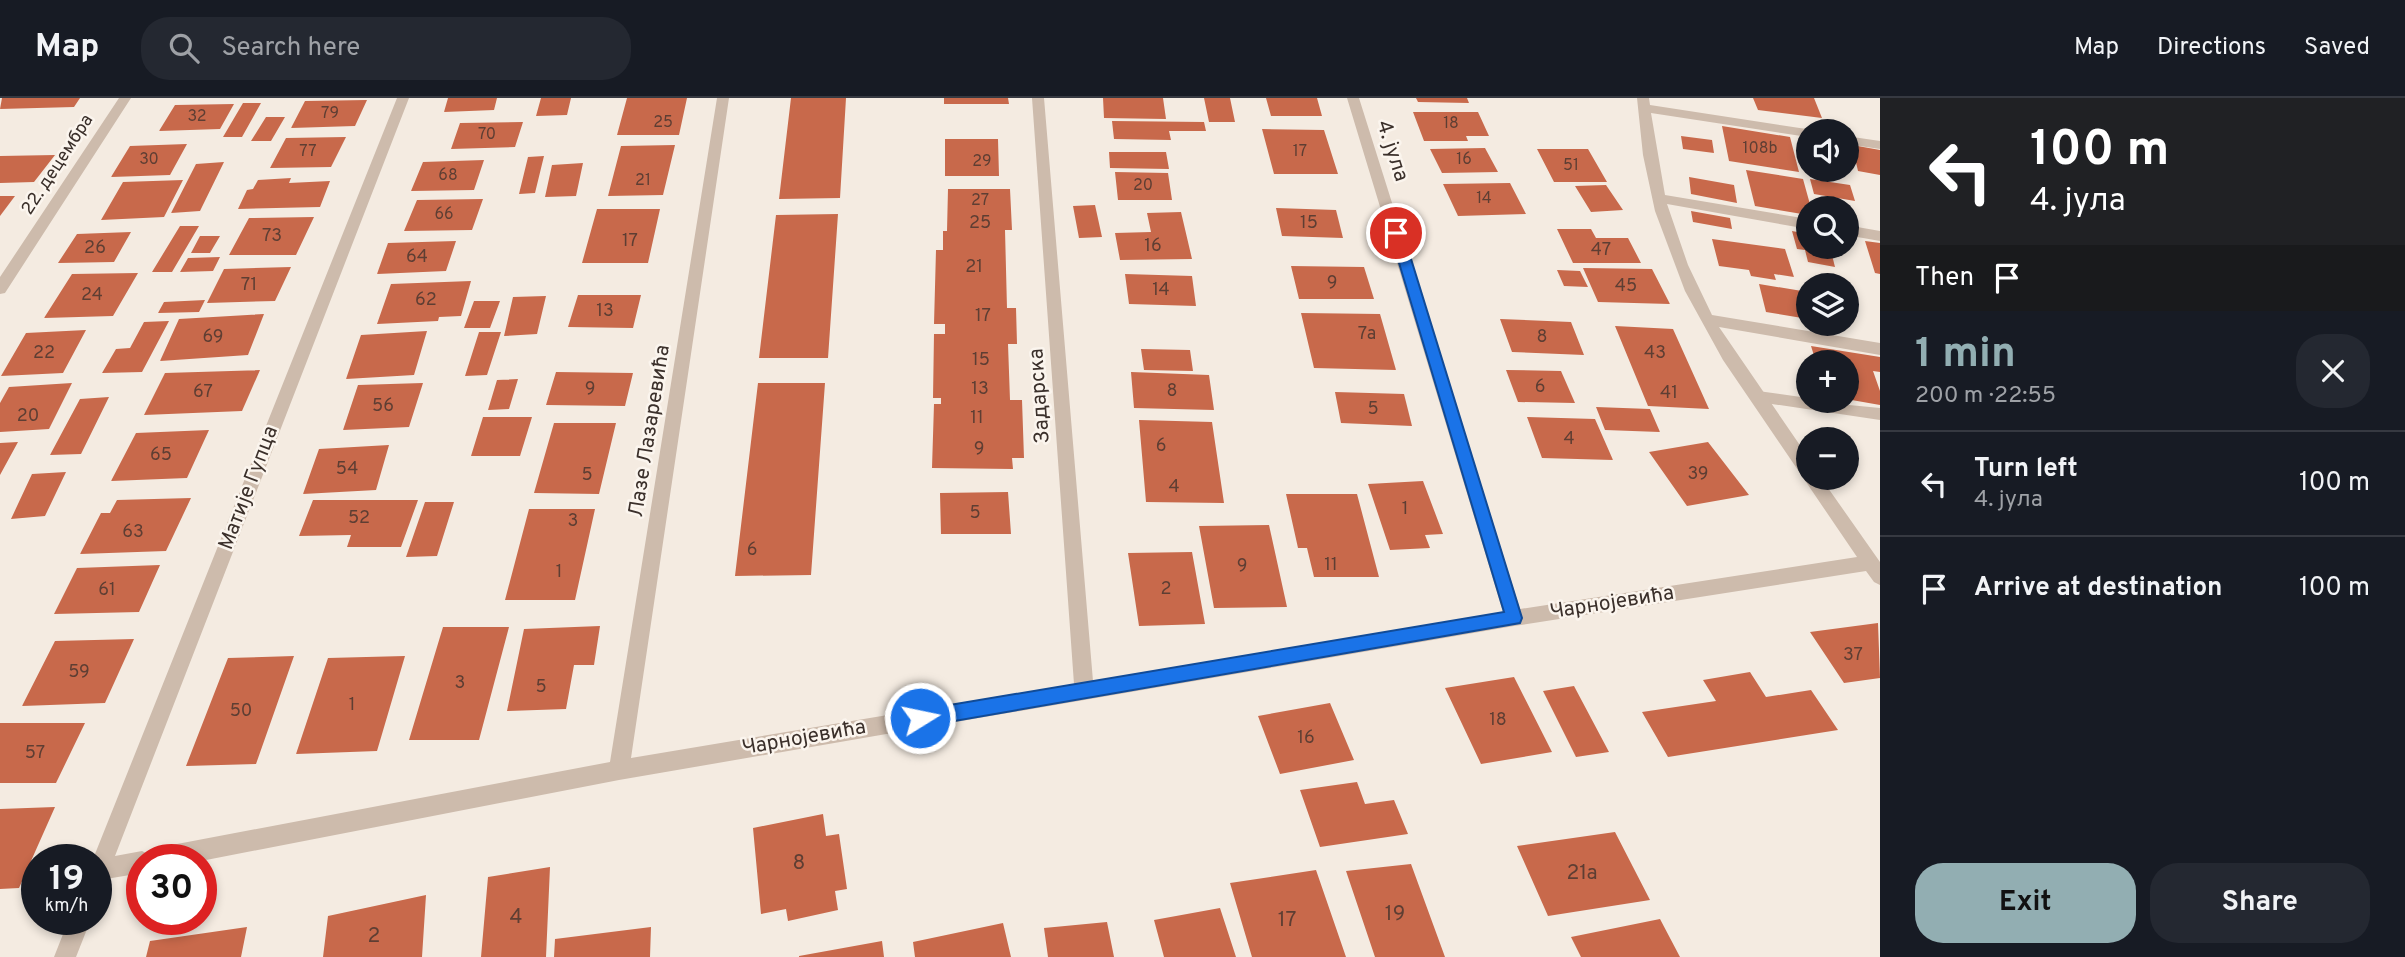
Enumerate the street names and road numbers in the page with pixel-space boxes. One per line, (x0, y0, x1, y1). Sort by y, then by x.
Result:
street label: 22. децембра (17, 110, 99, 220)
street label: 4. јула (1369, 117, 1415, 185)
street label: Лазе Лазаревића (623, 343, 677, 519)
street label: Задарска (1023, 347, 1057, 445)
street label: Матије Гупца (213, 422, 285, 554)
street label: Чарнојевића (1548, 580, 1676, 626)
street label: Чарнојевића (740, 714, 868, 762)

